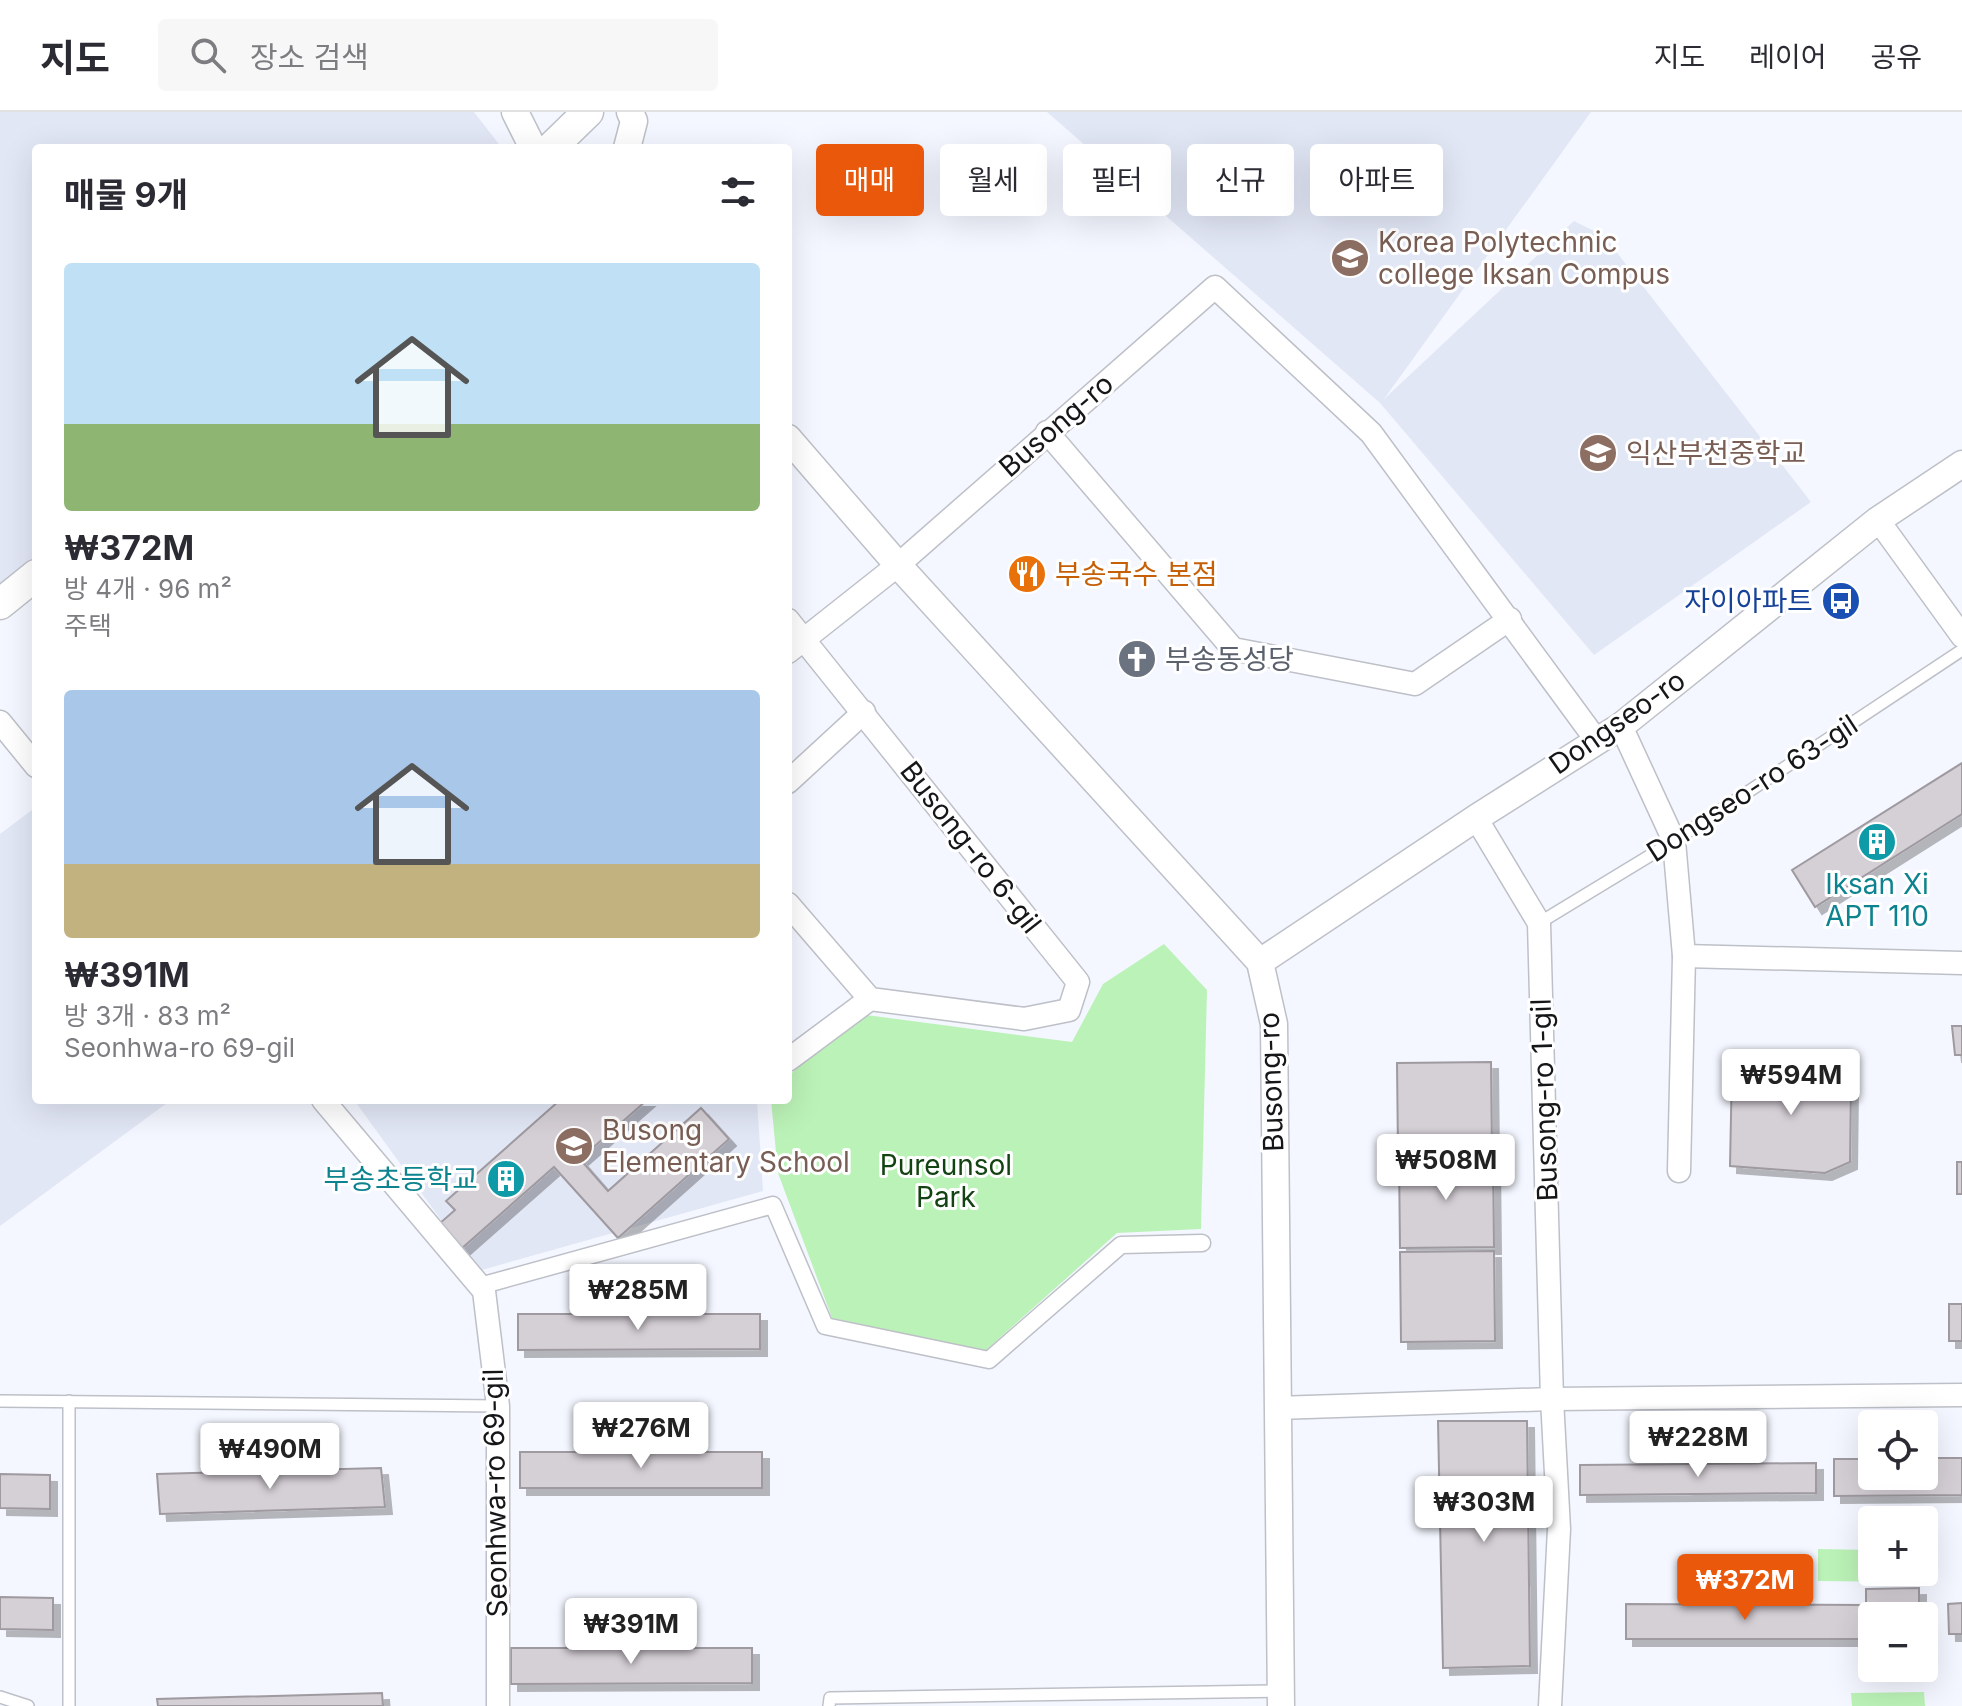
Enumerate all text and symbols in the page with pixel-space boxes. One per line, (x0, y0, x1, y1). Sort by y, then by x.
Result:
search box (158, 19, 718, 91)
icon: search (186, 33, 230, 77)
text: 지도 (40, 35, 110, 81)
text: 장소 검색 (250, 39, 369, 75)
text: 지도 (1654, 40, 1705, 74)
text: 레이어 (1749, 40, 1826, 74)
text: 공유 (1870, 40, 1922, 74)
chip: 매매 (816, 144, 924, 216)
chip: 월세 (940, 144, 1047, 216)
chip: 필터 (1063, 144, 1171, 216)
chip: 신규 (1187, 144, 1294, 216)
chip: 아파트 (1310, 144, 1443, 216)
icon: filters (716, 170, 760, 214)
text: 매물 9개 (64, 174, 188, 215)
place label: Korea Polytechnic college Iksan Compus (1378, 225, 1670, 291)
school or university icon: Korea Polytechnic college Iksan Compus (1329, 237, 1371, 279)
icon: home (340, 315, 484, 459)
street label: Busong-ro (992, 366, 1120, 484)
school or university icon: 익산부천중학교 (1577, 432, 1619, 474)
place label: 익산부천중학교 (1626, 436, 1806, 470)
text: ₩372M (64, 527, 194, 568)
restaurant icon: 부송국수 본점 (1006, 553, 1048, 595)
place label: 부송국수 본점 (1055, 557, 1217, 591)
text: 방 4개 · 96 m² (64, 573, 232, 604)
bus stop icon: 자이아파트 (1820, 580, 1862, 622)
place label: 자이아파트 (1684, 584, 1813, 618)
text: 주택 (64, 610, 112, 641)
church icon: 부송동성당 (1116, 638, 1158, 680)
place label: 부송동성당 (1165, 642, 1294, 676)
street label: Dongseo-ro (1542, 663, 1692, 781)
street label: Dongseo-ro 63-gil (1640, 707, 1864, 869)
icon: home (340, 742, 484, 886)
street label: Busong-ro 6-gil (893, 754, 1049, 940)
building icon: Iksan Xi APT 110 (1856, 821, 1898, 863)
place label: Iksan Xi APT 110 (1825, 867, 1929, 933)
text: ₩391M (64, 954, 190, 995)
street label: Busong-ro 1-gil (1523, 998, 1565, 1202)
text: 방 3개 · 83 m² (64, 1000, 231, 1031)
street label: Busong-ro (1252, 1011, 1290, 1153)
text: Seonhwa-ro 69-gil (64, 1032, 295, 1063)
pin: ₩594M (1735, 1049, 1847, 1117)
text: ₩594M (1740, 1059, 1842, 1090)
place label: Busong Elementary School (602, 1113, 850, 1179)
school or university icon: Busong Elementary School (553, 1125, 595, 1167)
pin: ₩508M (1390, 1134, 1502, 1202)
text: ₩508M (1395, 1144, 1497, 1175)
park label: Pureunsol Park (880, 1148, 1012, 1214)
building icon: 부송초등학교 (485, 1158, 527, 1200)
place label: 부송초등학교 (323, 1162, 478, 1196)
pin: ₩285M (582, 1264, 694, 1332)
text: ₩285M (587, 1274, 689, 1305)
street label: Seonhwa-ro 69-gil (476, 1368, 514, 1618)
pin: ₩276M (585, 1402, 697, 1470)
map controls (1858, 1410, 1938, 1682)
button: locate (1858, 1410, 1938, 1490)
pin: ₩228M (1642, 1411, 1754, 1479)
text: ₩276M (591, 1412, 691, 1443)
text: ₩228M (1648, 1421, 1748, 1452)
pin: ₩490M (214, 1423, 326, 1491)
text: ₩490M (218, 1433, 322, 1464)
pin: ₩303M (1428, 1476, 1540, 1544)
text: ₩303M (1433, 1486, 1535, 1517)
button: + (1858, 1506, 1938, 1586)
pin: ₩372M (1689, 1554, 1801, 1622)
text: ₩372M (1695, 1564, 1795, 1595)
pin: ₩391M (575, 1598, 687, 1666)
button: − (1858, 1602, 1938, 1682)
text: ₩391M (583, 1608, 679, 1639)

